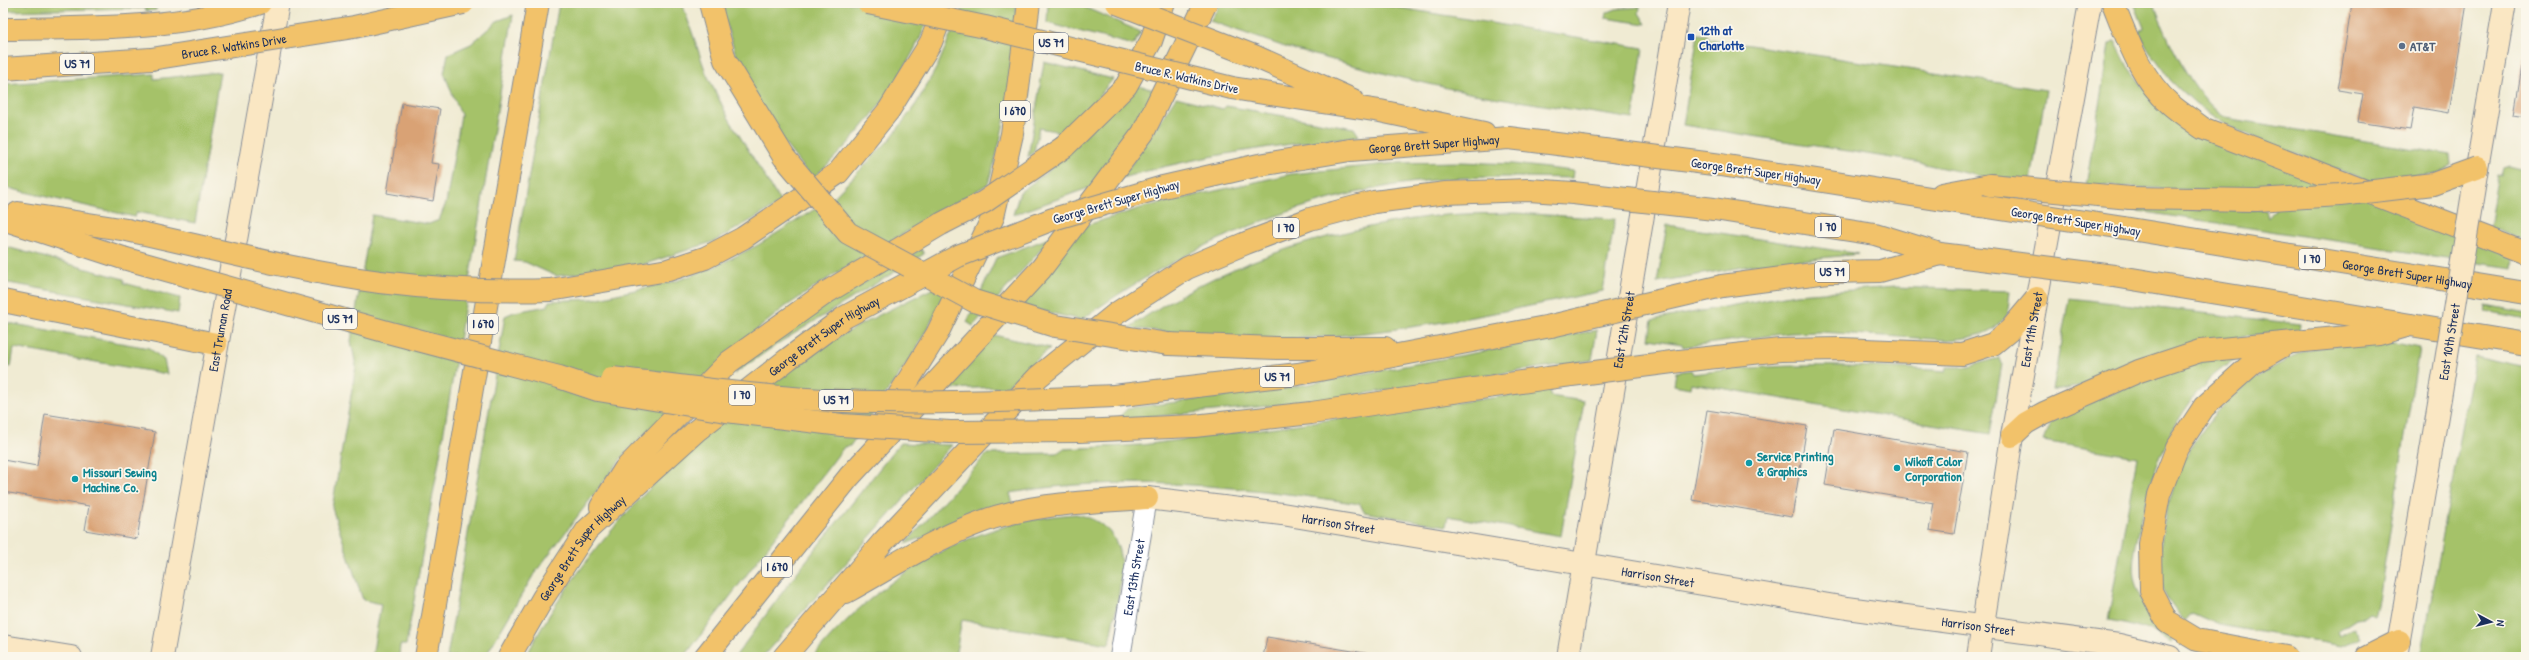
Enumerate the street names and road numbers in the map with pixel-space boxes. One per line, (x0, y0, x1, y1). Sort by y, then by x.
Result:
street label: Bruce R. Watkins Drive (180, 29, 288, 63)
road number: US 71 (1034, 33, 1068, 53)
road number: US 71 (60, 54, 94, 74)
street label: Bruce R. Watkins Drive (1133, 56, 1241, 98)
road number: I 670 (1000, 101, 1030, 121)
street label: George Brett Super Highway (1368, 130, 1501, 158)
street label: George Brett Super Highway (1690, 153, 1823, 189)
street label: George Brett Super Highway (1051, 174, 1182, 228)
street label: George Brett Super Highway (2010, 202, 2143, 240)
road number: I 70 (1815, 217, 1841, 237)
road number: I 70 (1273, 218, 1299, 238)
road number: I 70 (2299, 249, 2325, 269)
street label: George Brett Super Highway (2341, 254, 2474, 293)
road number: US 71 (1815, 262, 1849, 282)
street label: East Truman Road (204, 287, 236, 373)
street label: East 12th Street (1608, 289, 1639, 369)
street label: East 11th Street (2016, 290, 2047, 368)
street label: George Brett Super Highway (764, 291, 883, 380)
street label: East 10th Street (2434, 302, 2464, 381)
road number: US 71 (323, 309, 357, 329)
road number: I 670 (468, 314, 498, 334)
road number: US 71 (1260, 367, 1294, 387)
road number: I 70 (729, 385, 755, 405)
road number: US 71 (819, 390, 853, 410)
street label: George Brett Super Highway (534, 490, 629, 604)
street label: Harrison Street (1300, 508, 1377, 538)
street label: East 13th Street (1118, 537, 1149, 617)
road number: I 670 (762, 557, 792, 577)
street label: Harrison Street (1620, 562, 1696, 592)
street label: Harrison Street (1940, 612, 2016, 640)

